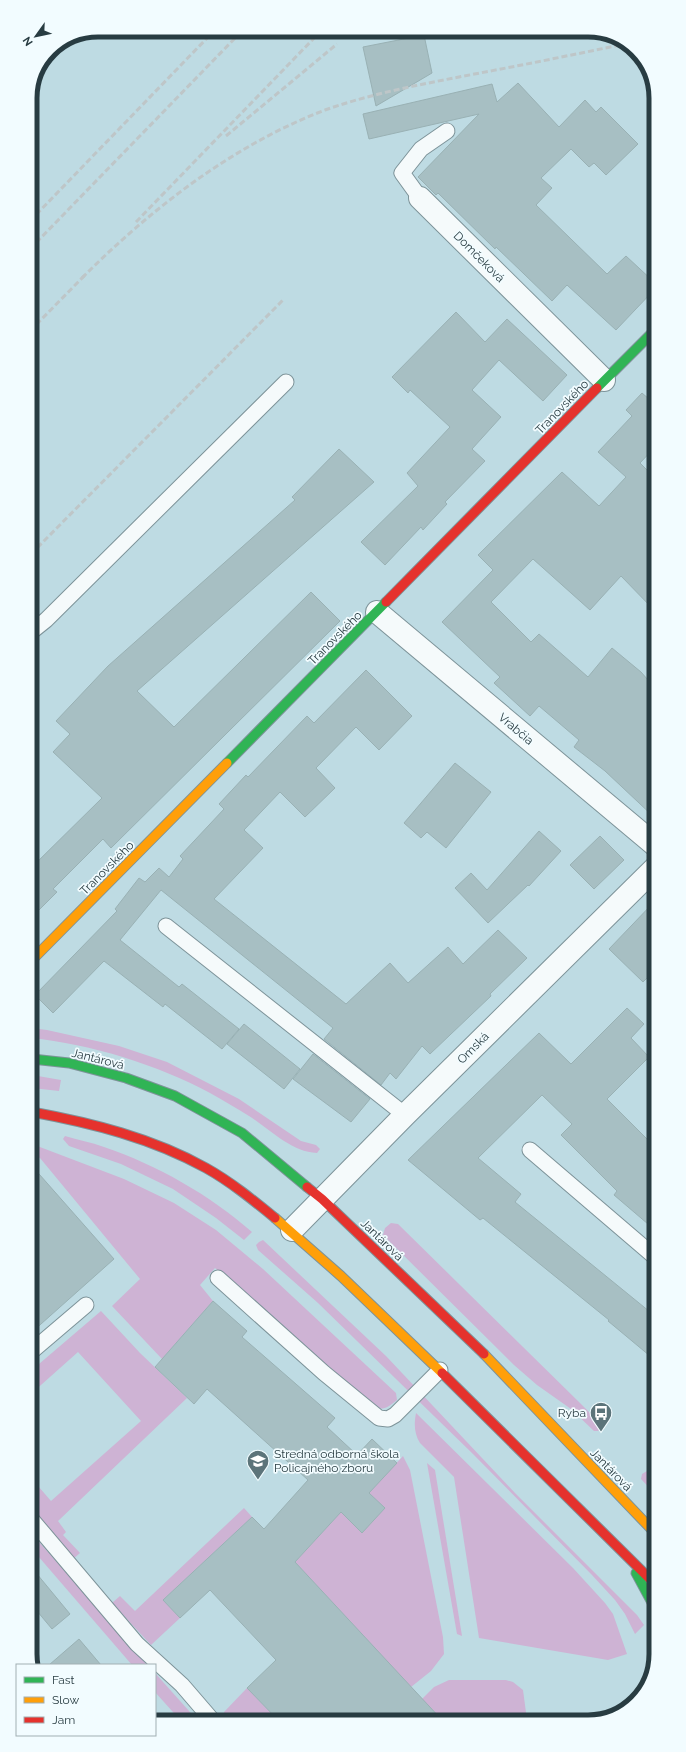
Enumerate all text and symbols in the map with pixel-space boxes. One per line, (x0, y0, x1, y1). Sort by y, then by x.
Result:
north arrow (16, 16, 56, 56)
text: N (20, 34, 36, 48)
street label: Domčeková (451, 229, 507, 285)
street label: Tranovského (533, 377, 591, 437)
street label: Tranovského (305, 608, 365, 668)
street label: Vrabčia (496, 710, 536, 748)
street label: Tranovského (77, 838, 137, 898)
street label: Omská (454, 1029, 492, 1067)
street label: Jantárová (70, 1046, 126, 1072)
street label: Jantárová (358, 1216, 406, 1264)
bus stop icon: Ryba (588, 1400, 614, 1433)
place label: Ryba (558, 1406, 586, 1420)
street label: Jantárová (587, 1446, 635, 1494)
place label: Stredná odborná škola Policajného zboru (274, 1447, 399, 1475)
school or university icon: Stredná odborná škola Policajného zboru (245, 1448, 271, 1481)
legend (16, 1664, 156, 1736)
text: Fast (52, 1673, 75, 1687)
text: Slow (52, 1693, 79, 1707)
text: Jam (52, 1713, 75, 1727)

